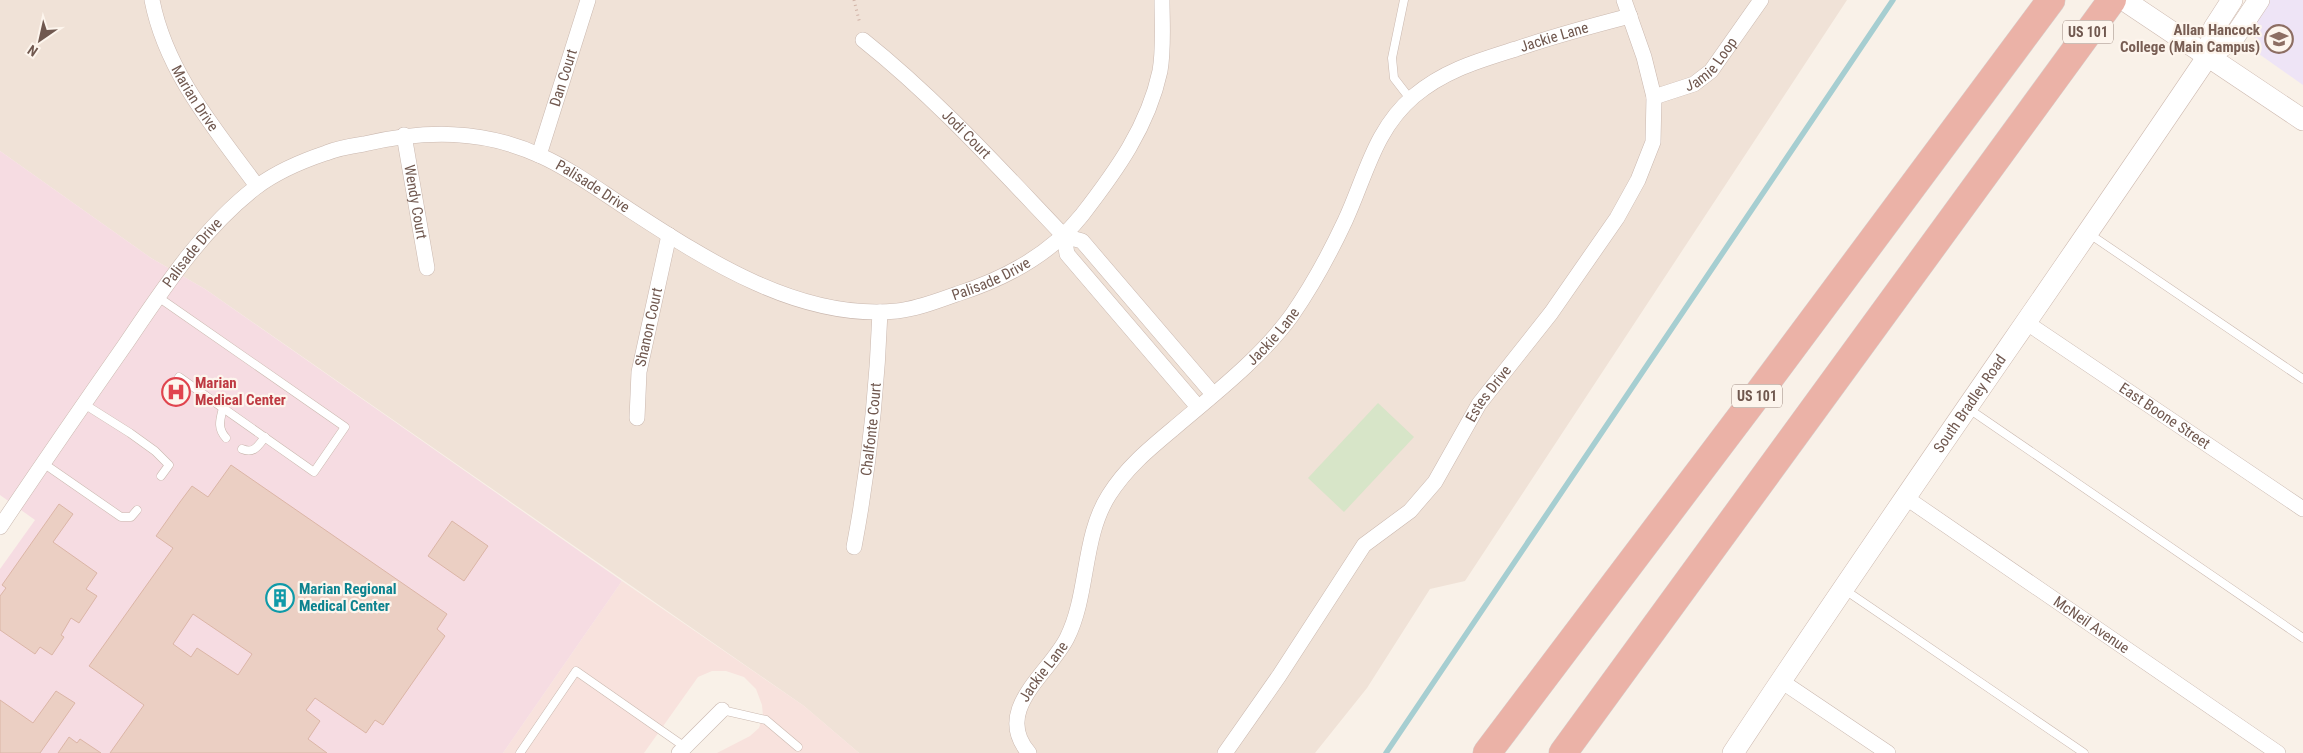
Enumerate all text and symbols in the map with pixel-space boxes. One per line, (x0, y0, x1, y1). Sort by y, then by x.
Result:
north arrow (15, 15, 65, 65)
street label: Jackie Lane (1518, 18, 1590, 56)
road number: US 101 (2063, 21, 2113, 44)
place label: Allan Hancock College (Main Campus) (2120, 21, 2261, 56)
school or university icon: Allan Hancock College (Main Campus) (2264, 24, 2294, 54)
street label: Jamie Loop (1683, 34, 1741, 95)
text: N (25, 42, 41, 60)
street label: Dan Court (546, 47, 581, 109)
street label: Marian Drive (168, 62, 222, 135)
street label: Jodi Court (938, 106, 995, 163)
street label: Palisade Drive (553, 156, 633, 217)
street label: Wendy Court (400, 163, 431, 241)
street label: Palisade Drive (159, 214, 226, 291)
street label: Palisade Drive (949, 254, 1034, 304)
street label: Shanon Court (631, 286, 666, 368)
street label: Jackie Lane (1243, 304, 1303, 369)
street label: South Bradley Road (1930, 351, 2010, 456)
street label: Estes Drive (1462, 362, 1515, 425)
place label: Marian Medical Center (195, 374, 286, 409)
hospital icon: Marian Medical Center (161, 377, 191, 407)
street label: East Boone Street (2116, 379, 2213, 453)
street label: Chalfonte Court (857, 382, 885, 477)
road number: US 101 (1732, 384, 1782, 408)
place label: Marian Regional Medical Center (299, 580, 397, 615)
building icon: Marian Regional Medical Center (265, 583, 295, 613)
street label: McNeil Avenue (2050, 593, 2133, 657)
street label: Jackie Lane (1015, 638, 1072, 705)

